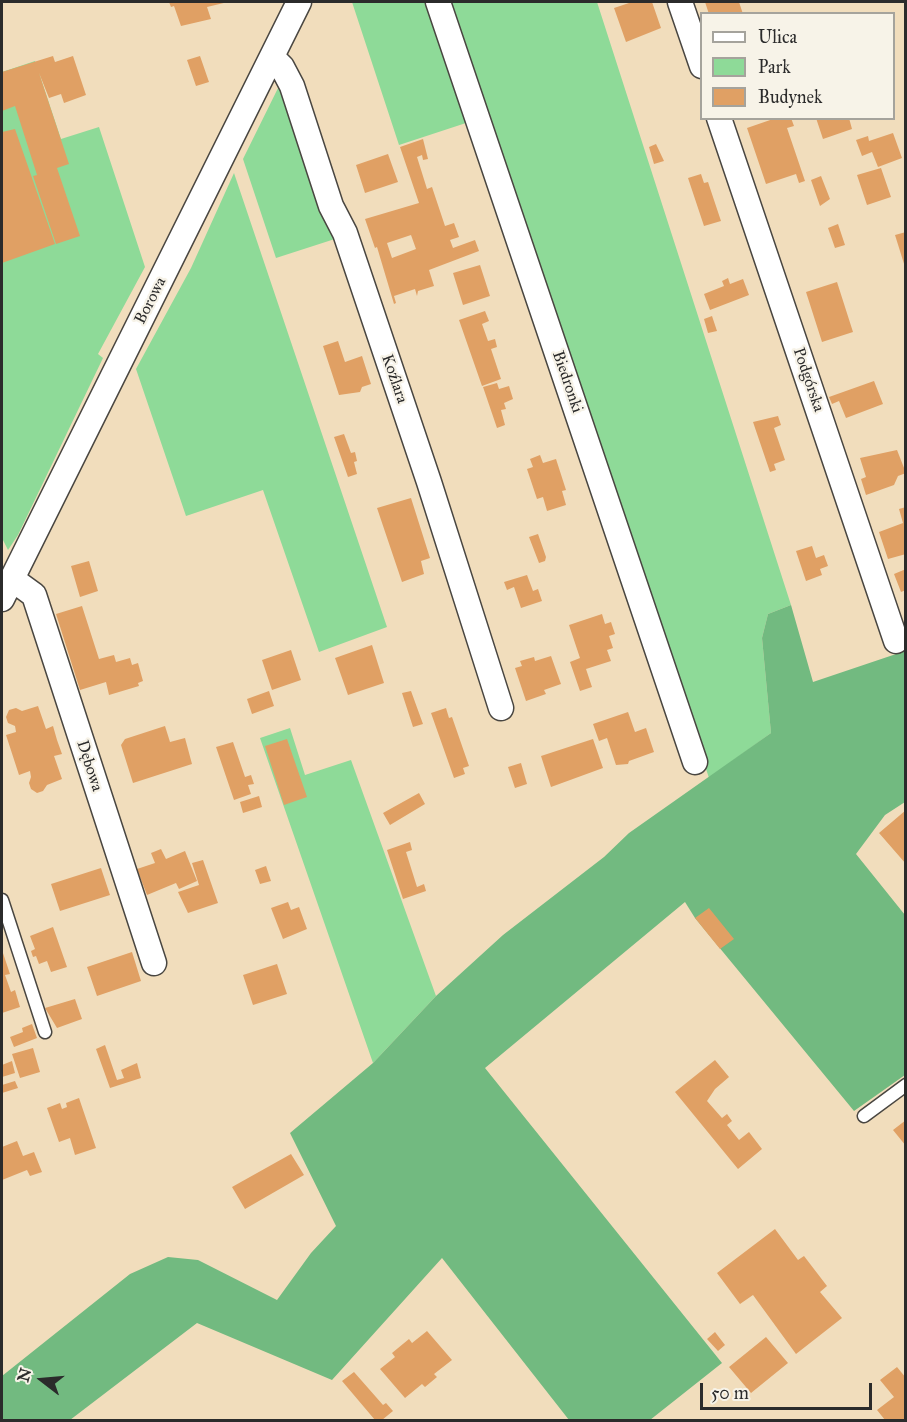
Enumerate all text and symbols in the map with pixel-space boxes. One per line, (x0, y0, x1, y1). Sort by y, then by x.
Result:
legend (700, 12, 895, 120)
text: Ulica (758, 26, 797, 48)
text: Park (758, 56, 791, 78)
text: Budynek (758, 86, 822, 108)
street label: Borowa (131, 274, 171, 328)
street label: Podgórska (788, 345, 828, 415)
street label: Biedronki (547, 349, 587, 415)
street label: Koźlara (377, 352, 411, 406)
street label: Dębowa (72, 738, 106, 794)
north arrow (12, 1350, 72, 1410)
text: N (13, 1366, 35, 1384)
scale bar (703, 1371, 876, 1409)
text: 50 m (711, 1382, 749, 1404)

